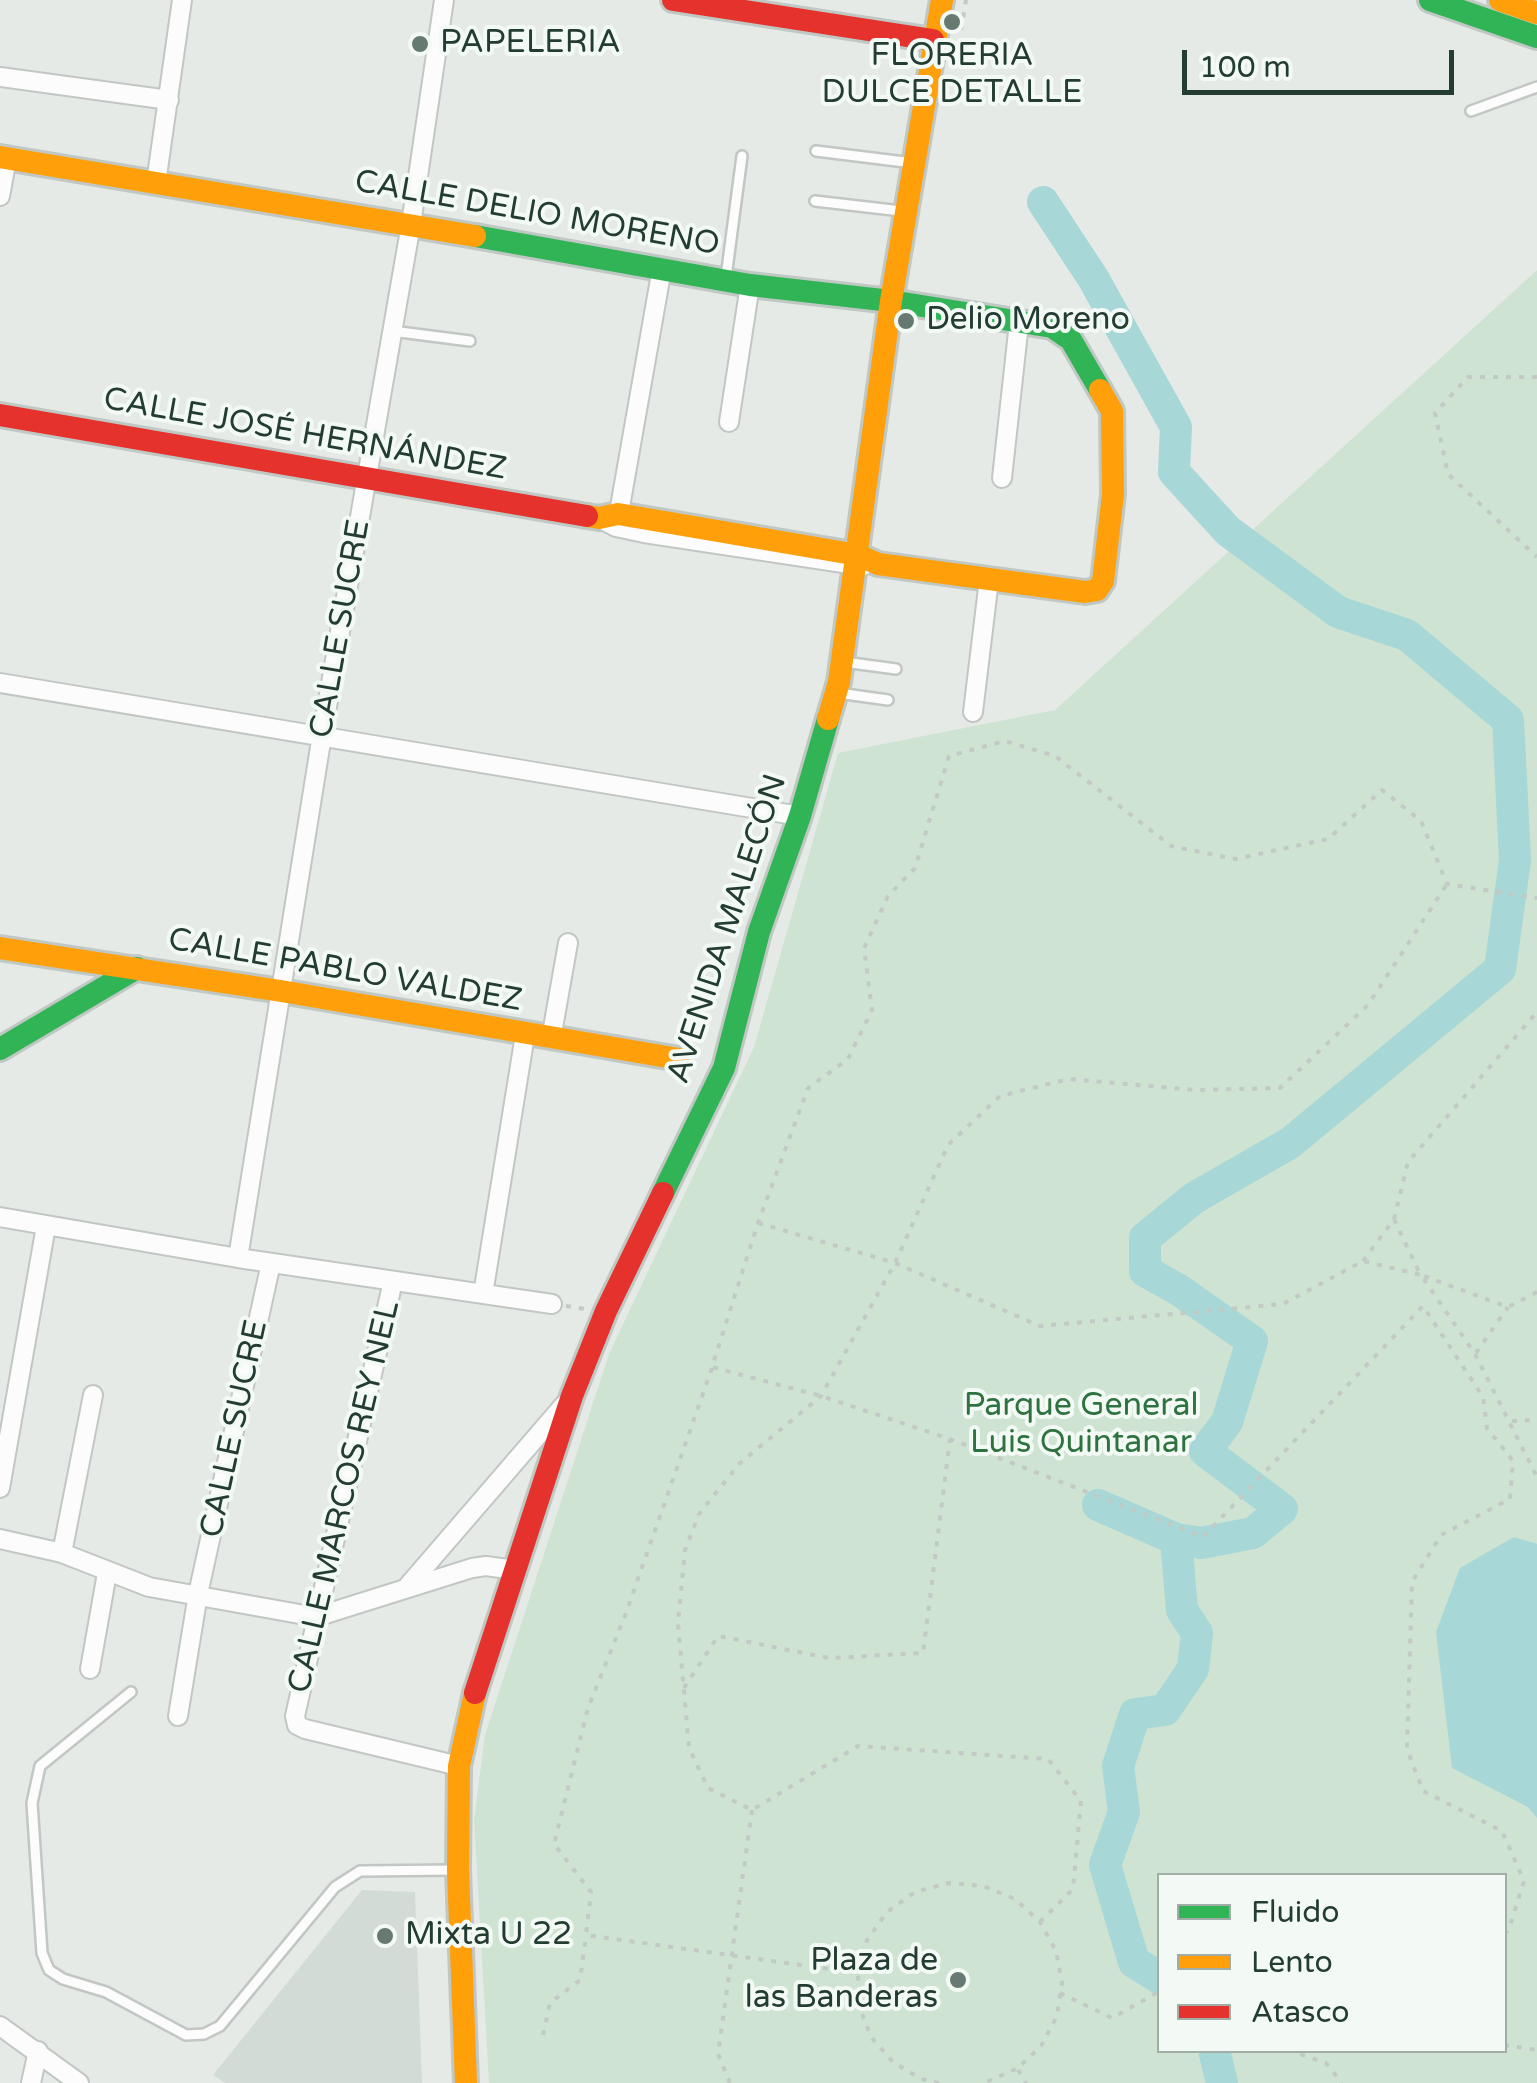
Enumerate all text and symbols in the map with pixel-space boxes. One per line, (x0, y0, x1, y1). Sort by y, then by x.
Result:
marker: FLORERIA DULCE DETALLE (941, 11, 963, 33)
place label: PAPELERIA (440, 25, 621, 63)
scale bar (1187, 30, 1460, 92)
marker: PAPELERIA (409, 33, 431, 55)
place label: FLORERIA DULCE DETALLE (822, 38, 1082, 113)
text: 100 m (1199, 49, 1291, 86)
street label: CALLE DELIO MORENO (352, 163, 722, 265)
place label: Delio Moreno (926, 302, 1130, 340)
marker: Delio Moreno (895, 310, 917, 332)
street label: CALLE JOSÉ HERNÁNDEZ (100, 381, 510, 489)
street label: CALLE SUCRE (303, 517, 379, 741)
street label: AVENIDA MALECÓN (660, 770, 796, 1088)
street label: CALLE PABLO VALDEZ (165, 921, 525, 1021)
street label: CALLE MARCOS REY NEL (281, 1297, 409, 1697)
street label: CALLE SUCRE (193, 1317, 277, 1541)
park label: Parque General Luis Quintanar (964, 1388, 1198, 1463)
legend (1157, 1873, 1507, 2053)
text: Fluido (1251, 1894, 1339, 1931)
place label: Mixta U 22 (405, 1917, 572, 1955)
marker: Mixta U 22 (374, 1925, 396, 1947)
place label: Plaza de las Banderas (745, 1943, 938, 2018)
text: Lento (1251, 1944, 1333, 1981)
marker: Plaza de las Banderas (947, 1969, 969, 1991)
text: Atasco (1251, 1994, 1350, 2031)

